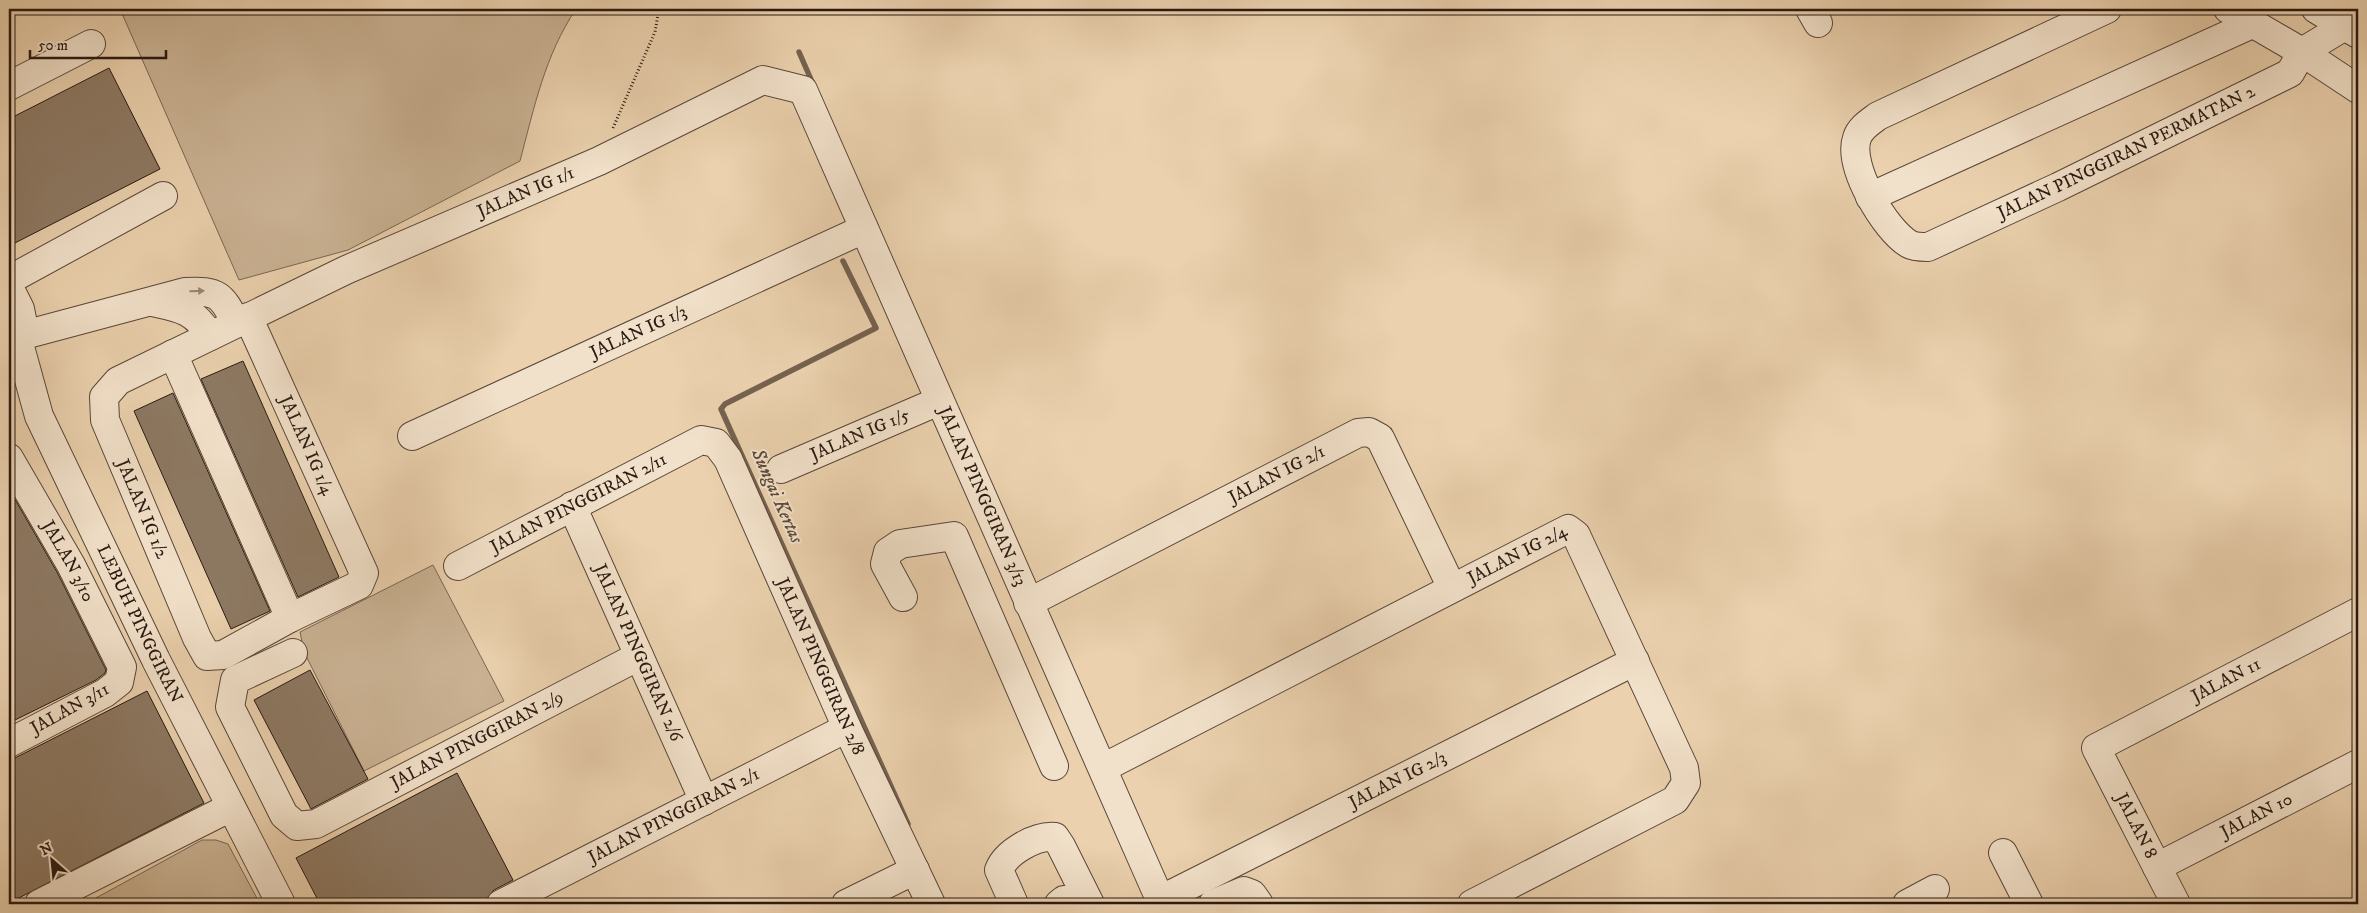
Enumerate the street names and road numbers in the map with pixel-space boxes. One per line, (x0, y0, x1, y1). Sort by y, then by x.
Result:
street label: JALAN PINGGIRAN PERMATAN 2 (1992, 81, 2259, 225)
street label: JALAN IG 1/1 (472, 162, 578, 224)
street label: JALAN IG 1/3 (585, 301, 690, 365)
street label: JALAN IG 1/4 (273, 390, 339, 499)
street label: JALAN PINGGIRAN 3/13 (932, 401, 1031, 590)
street label: JALAN IG 1/5 (805, 404, 913, 467)
street label: JALAN IG 2/1 (1223, 441, 1329, 510)
street label: JALAN PINGGIRAN 2/11 (485, 449, 671, 559)
street label: JALAN IG 1/2 (110, 454, 173, 562)
street label: JALAN 3/10 (36, 515, 99, 606)
street label: JALAN IG 2/4 (1462, 520, 1572, 591)
street label: LEBUH PINGGIRAN (92, 541, 187, 707)
street label: JALAN PINGGIRAN 2/6 (588, 559, 687, 746)
street label: JALAN PINGGIRAN 2/8 (770, 573, 869, 759)
street label: JALAN 11 (2186, 653, 2265, 708)
street label: JALAN 3/11 (25, 678, 113, 741)
street label: JALAN PINGGIRAN 2/9 (385, 686, 567, 795)
street label: JALAN IG 2/3 (1344, 747, 1450, 815)
street label: JALAN PINGGIRAN 2/1 (583, 763, 763, 870)
street label: JALAN 8 (2109, 788, 2162, 863)
street label: JALAN 10 (2215, 788, 2296, 844)

